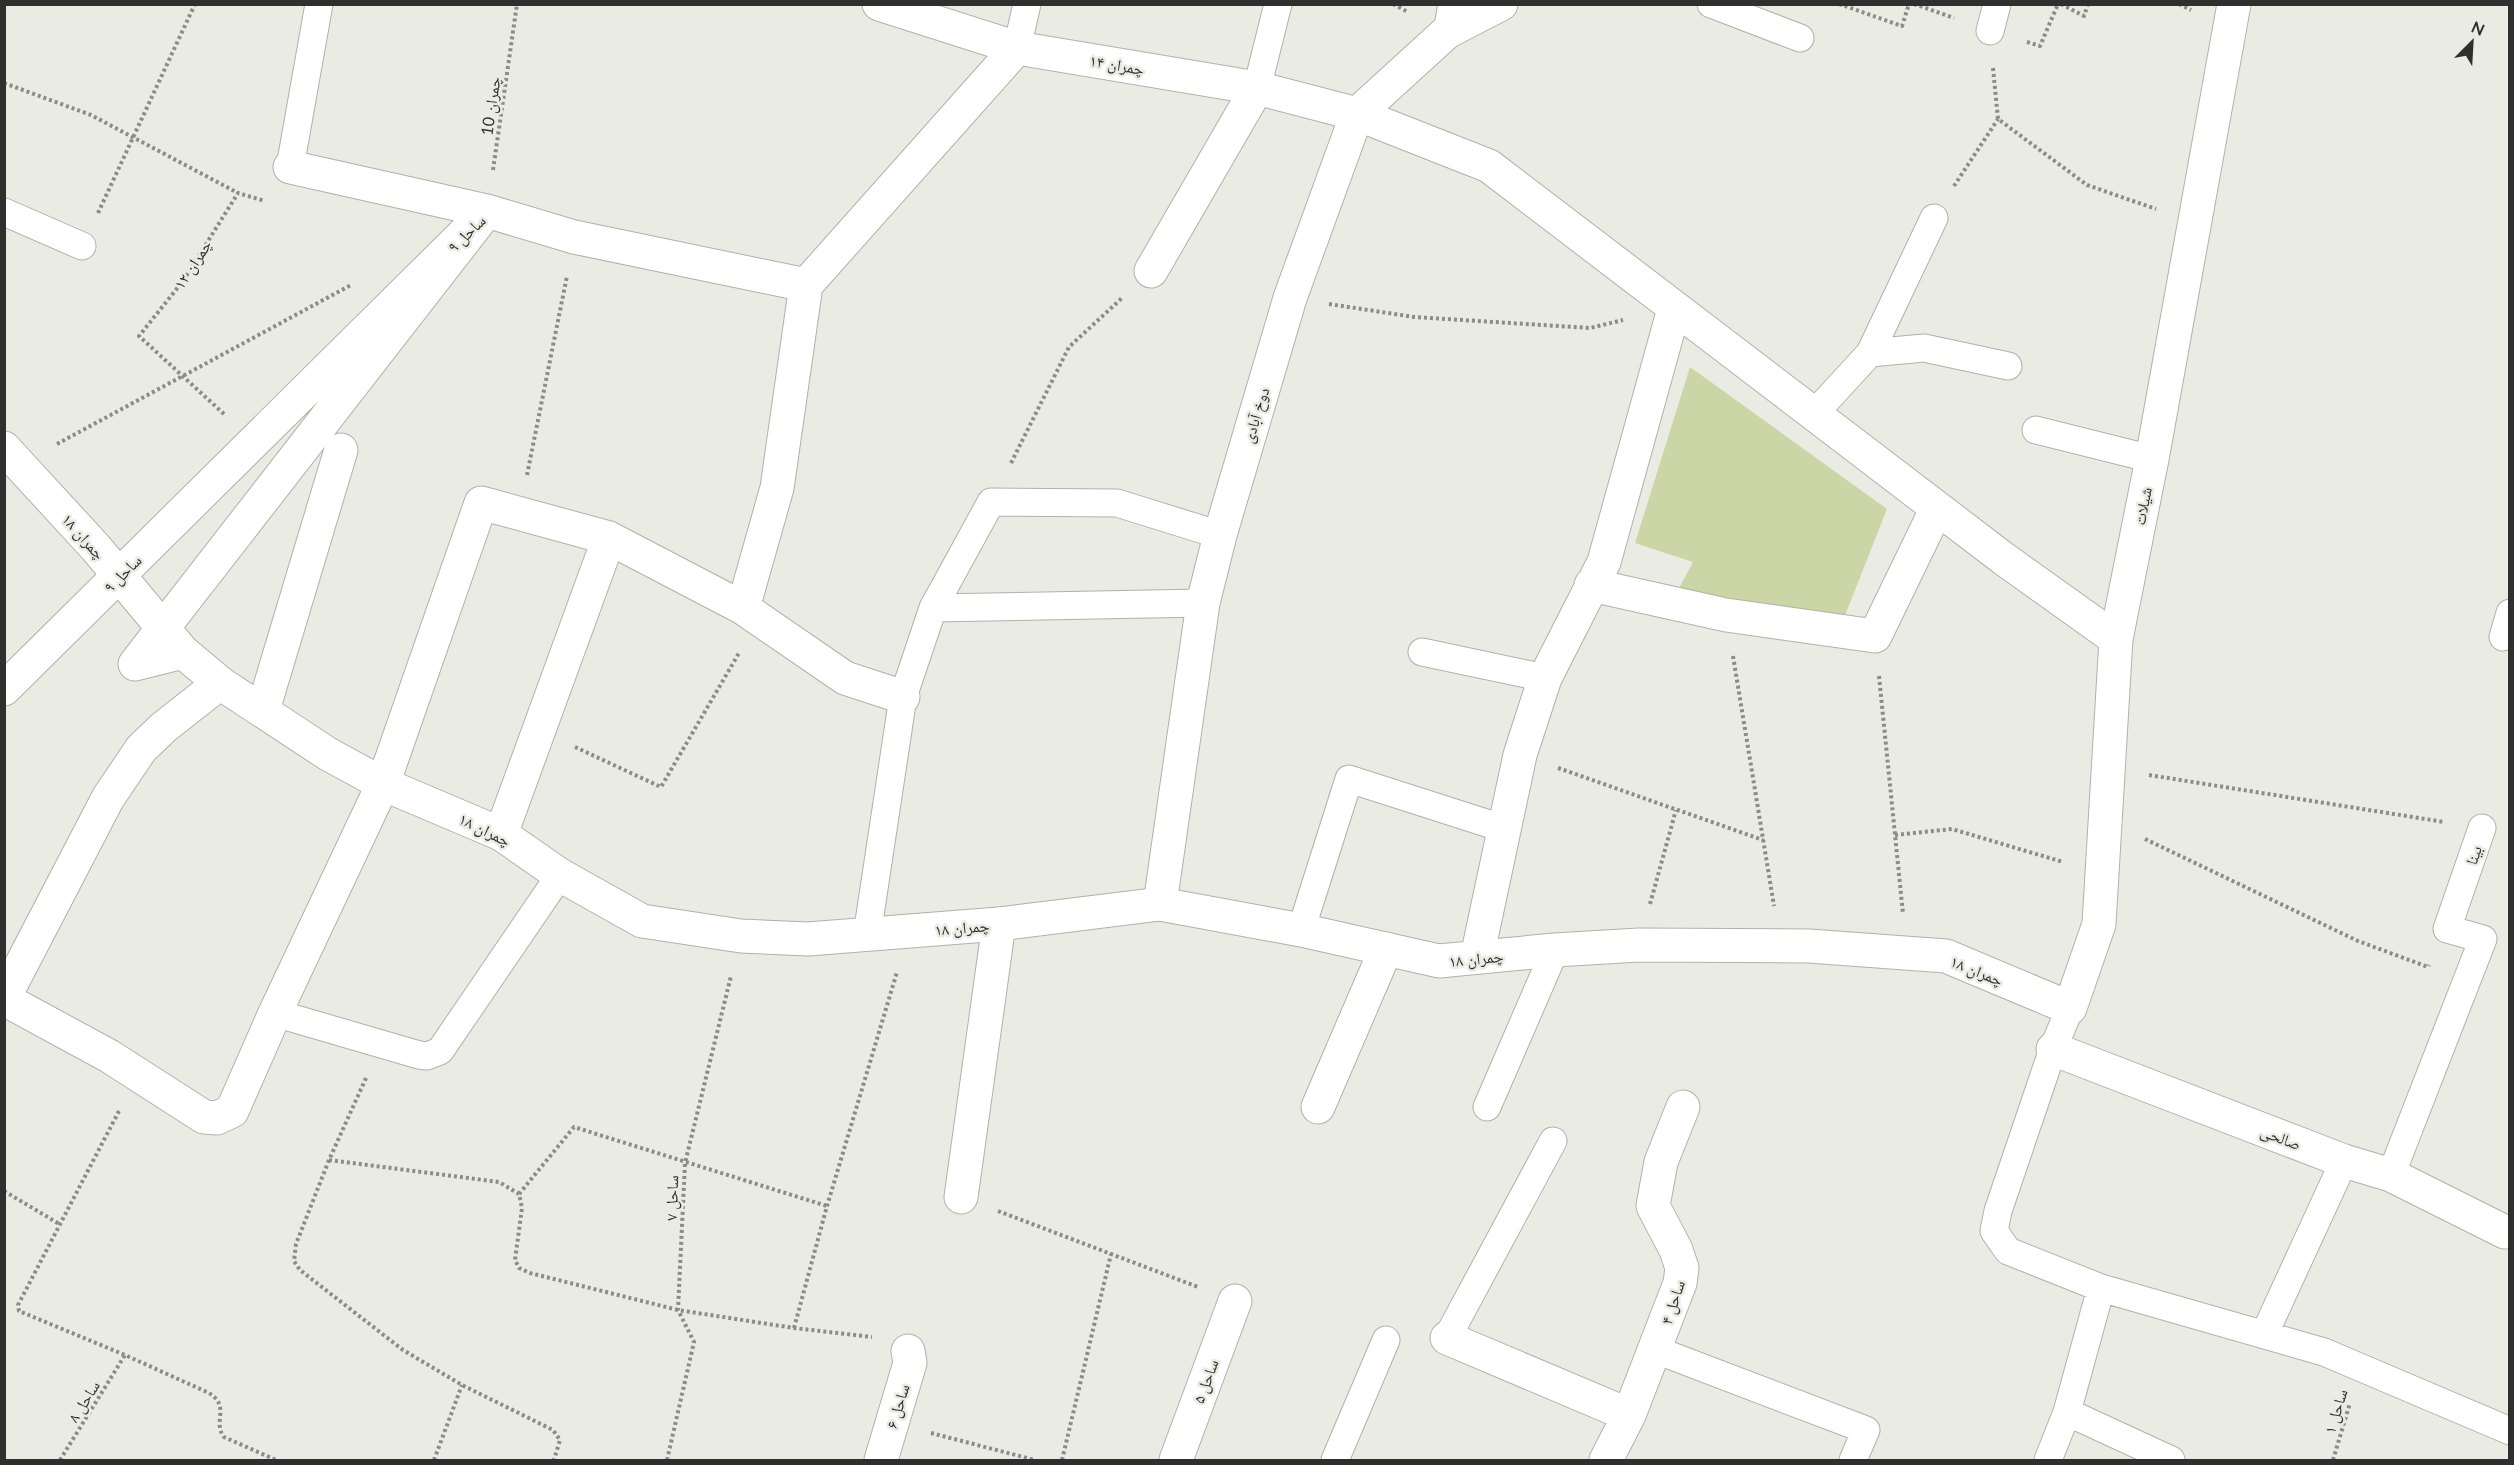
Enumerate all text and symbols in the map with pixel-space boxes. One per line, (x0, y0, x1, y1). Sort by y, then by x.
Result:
north arrow (2442, 12, 2502, 72)
text: N (2469, 17, 2488, 39)
street label: چمران ۱۴ (1088, 50, 1146, 80)
street label: چمران 10 (476, 75, 506, 137)
street label: ساحل ۹ (443, 210, 490, 257)
street label: چمران ۱۲ (169, 236, 217, 293)
street label: دوخ آبادی (1238, 385, 1274, 446)
street label: شیلات (2129, 485, 2155, 527)
street label: چمران ۱۸ (57, 509, 109, 564)
street label: ساحل ۹ (99, 550, 146, 597)
street label: چمران ۱۸ (455, 808, 514, 851)
street label: بینا (2461, 843, 2486, 867)
street label: چمران ۱۸ (934, 915, 990, 941)
street label: چمران ۱۸ (1448, 946, 1505, 972)
street label: چمران ۱۸ (1947, 951, 2006, 991)
street label: صالحی (2257, 1121, 2304, 1155)
street label: ساحل ۷ (661, 1175, 683, 1221)
street label: ساحل ۴ (1656, 1277, 1690, 1327)
street label: ساحل ۵ (1188, 1356, 1224, 1406)
street label: ساحل ۸ (63, 1377, 105, 1426)
street label: ساحل ۶ (881, 1381, 915, 1431)
street label: ساحل ۱ (2319, 1386, 2353, 1436)

